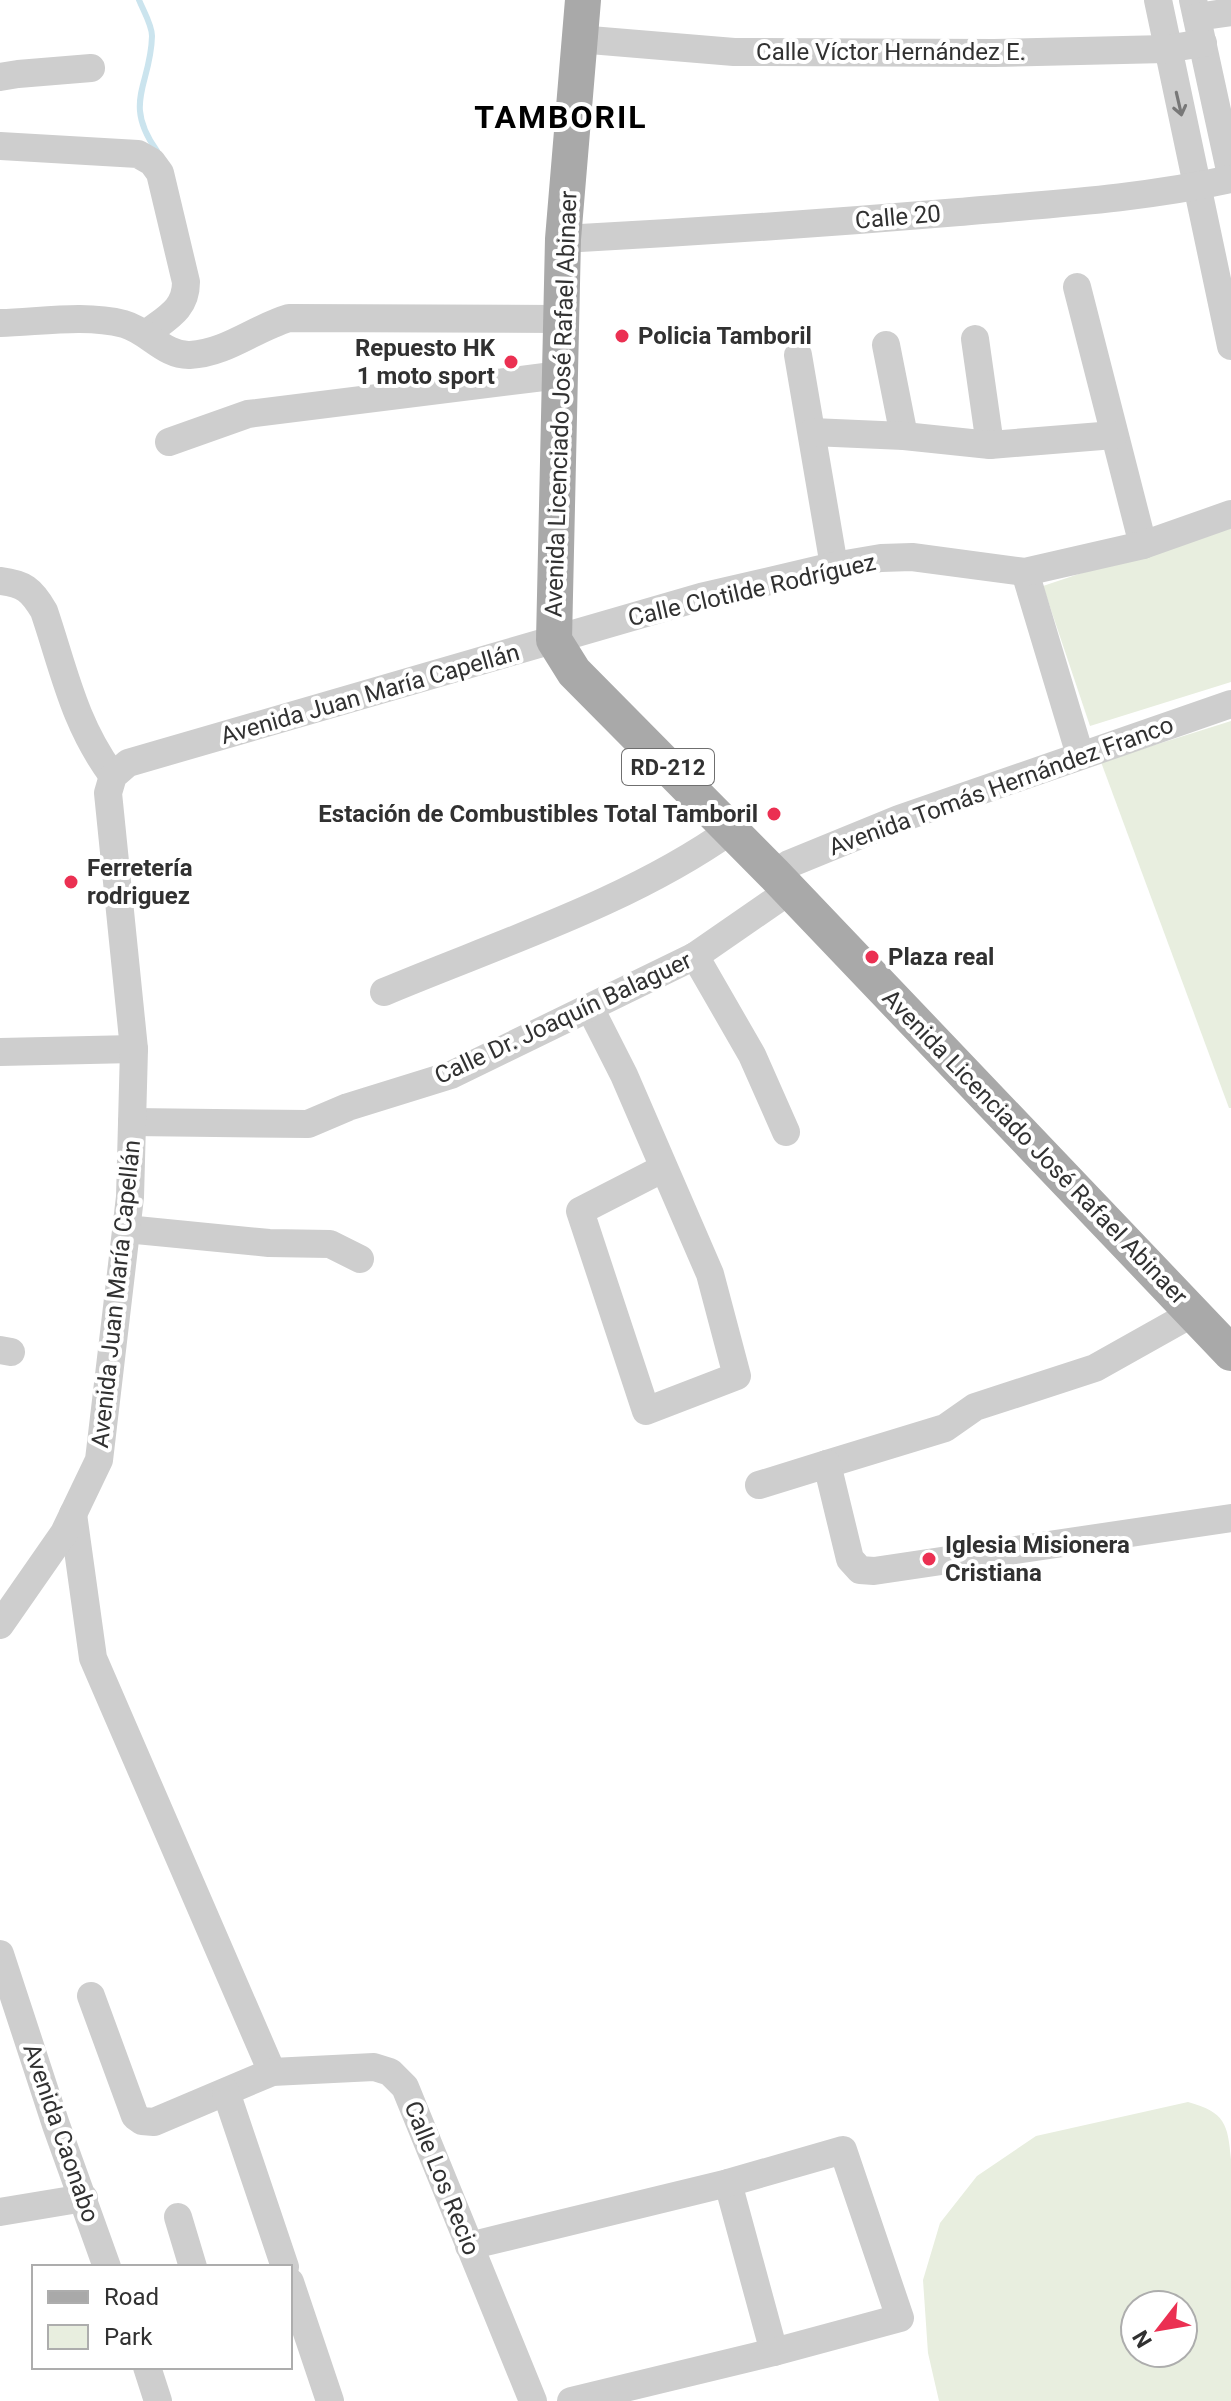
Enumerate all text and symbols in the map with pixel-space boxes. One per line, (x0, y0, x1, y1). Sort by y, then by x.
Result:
street label: Calle Víctor Hernández E. (756, 38, 1026, 66)
one-way arrow (1172, 91, 1187, 116)
district label: TAMBORIL (474, 98, 648, 136)
street label: Avenida Licenciado José Rafael Abinaer (540, 190, 582, 618)
street label: Calle 20 (854, 199, 942, 235)
place label: Policia Tamboril (638, 322, 812, 350)
marker: Policia Tamboril (613, 327, 631, 345)
place label: Repuesto HK 1 moto sport (355, 334, 496, 390)
marker: Repuesto HK 1 moto sport (502, 353, 520, 371)
street label: Calle Clotilde Rodríguez (625, 548, 879, 632)
street label: Avenida Juan María Capellán (217, 638, 523, 750)
street label: Avenida Tomás Hernández Franco (825, 710, 1177, 862)
road number: RD-212 (622, 749, 714, 785)
place label: Estación de Combustibles Total Tamboril (318, 800, 758, 828)
marker: Estación de Combustibles Total Tamboril (765, 805, 783, 823)
place label: Ferretería rodriguez (87, 854, 193, 910)
marker: Ferretería rodriguez (62, 873, 80, 891)
place label: Plaza real (888, 943, 994, 971)
street label: Calle Dr. Joaquín Balaguer (430, 946, 696, 1090)
marker: Plaza real (863, 948, 881, 966)
street label: Avenida Licenciado José Rafael Abinaer (877, 984, 1193, 1310)
street label: Avenida Juan María Capellán (86, 1139, 146, 1449)
place label: Iglesia Misionera Cristiana (945, 1531, 1130, 1587)
marker: Iglesia Misionera Cristiana (920, 1550, 938, 1568)
street label: Avenida Caonabo (17, 2040, 105, 2226)
street label: Calle Los Recio (398, 2097, 486, 2259)
legend (32, 2265, 292, 2369)
text: Road (104, 2283, 159, 2311)
north arrow (1119, 2289, 1199, 2369)
text: Park (104, 2323, 153, 2351)
text: N (1128, 2326, 1157, 2352)

